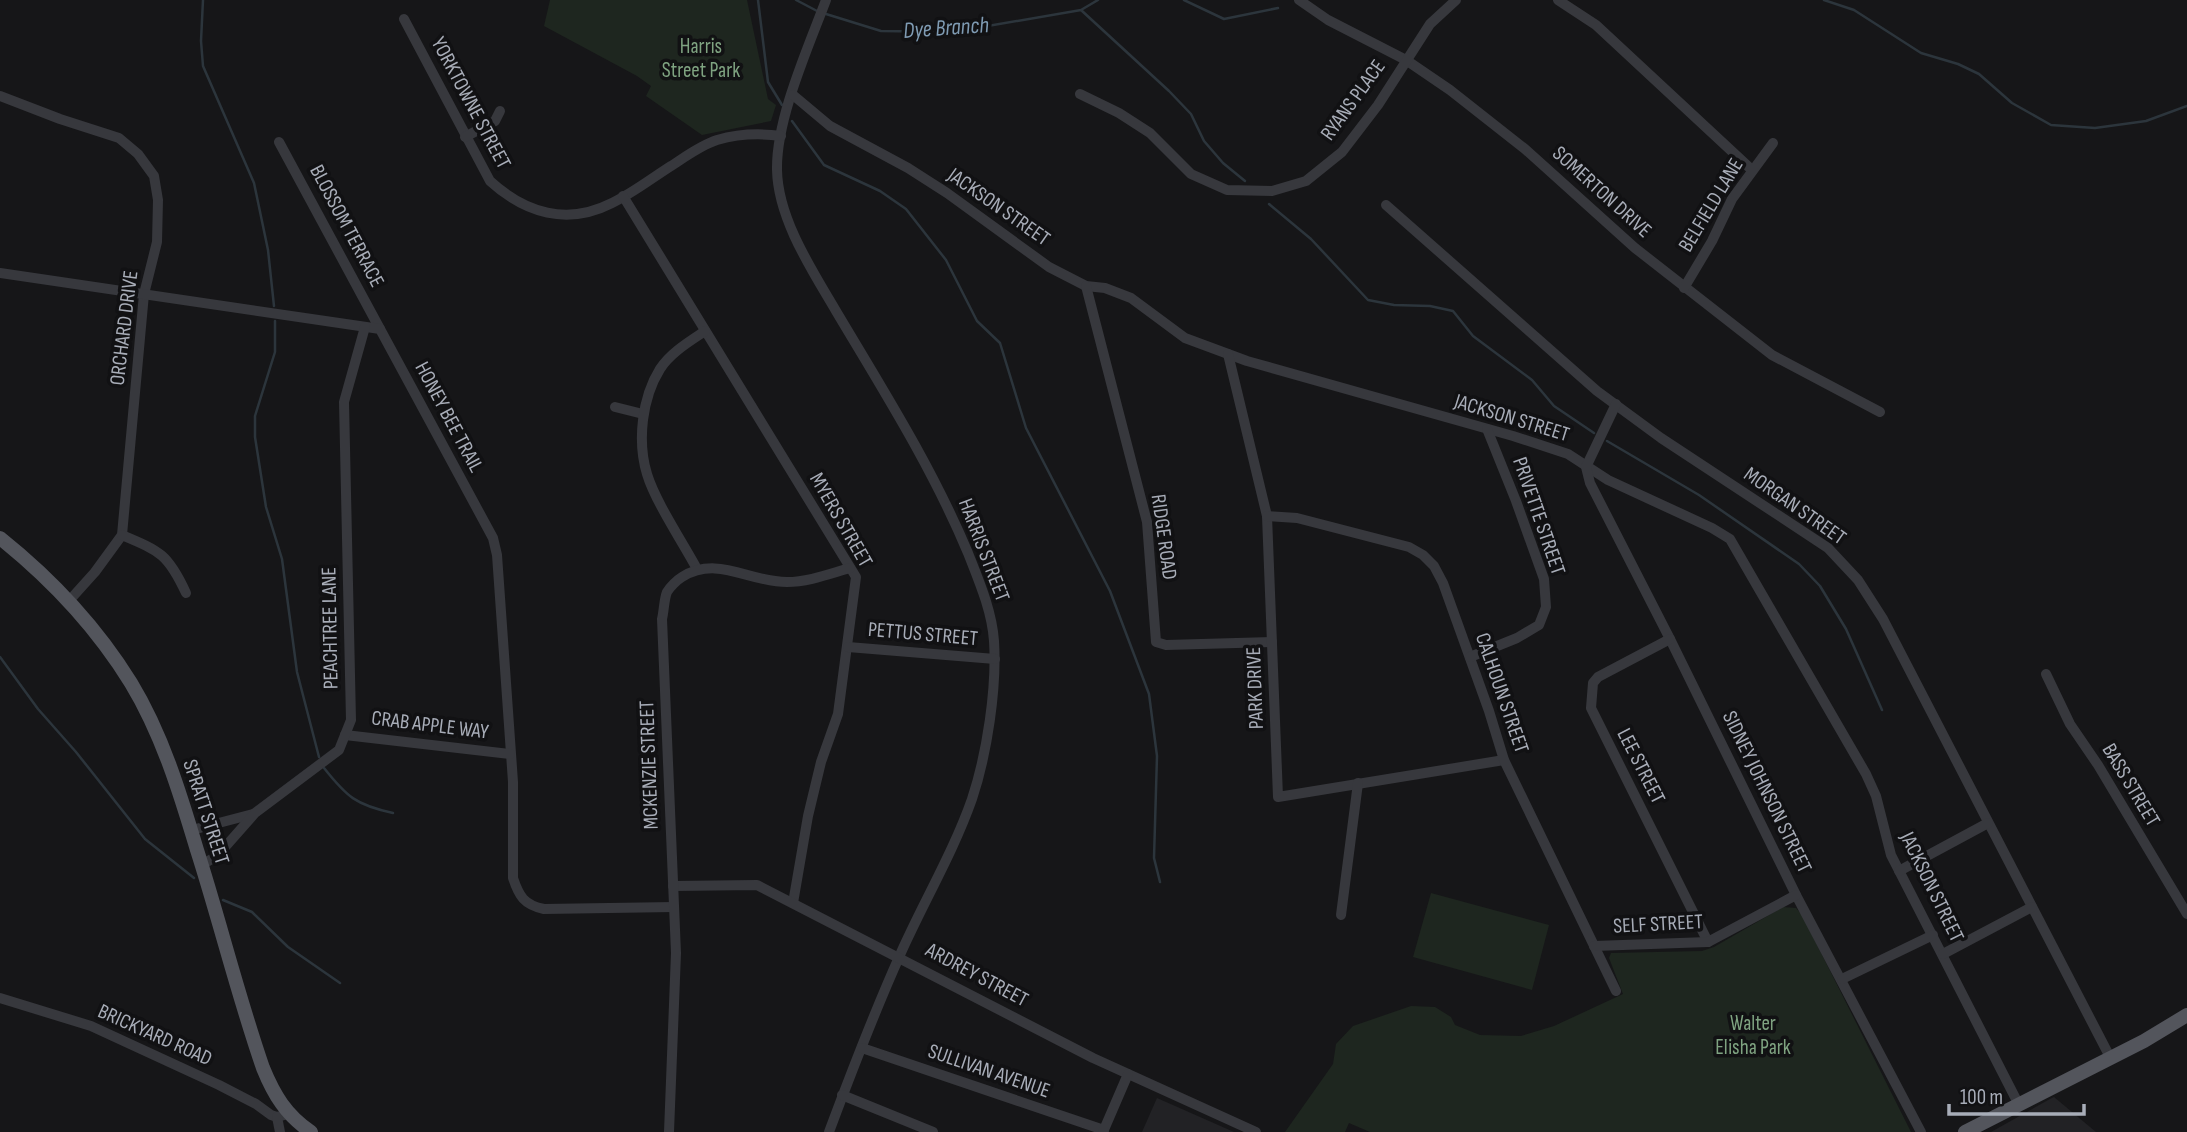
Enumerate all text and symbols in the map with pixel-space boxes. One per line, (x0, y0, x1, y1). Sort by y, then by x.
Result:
water label: Dye Branch (902, 11, 990, 45)
street label: YORKTOWNE STREET (426, 33, 516, 174)
park label: Harris Street Park (662, 34, 740, 83)
street label: RYANS PLACE (1315, 55, 1391, 145)
street label: SOMERTON DRIVE (1547, 141, 1657, 243)
street label: BELFIELD LANE (1673, 154, 1749, 256)
street label: BLOSSOM TERRACE (304, 161, 390, 291)
street label: JACKSON STREET (942, 162, 1055, 252)
street label: ORCHARD DRIVE (105, 269, 143, 387)
street label: HONEY BEE TRAIL (409, 357, 489, 477)
street label: JACKSON STREET (1450, 388, 1573, 447)
street label: PRIVETTE STREET (1507, 454, 1571, 579)
street label: MORGAN STREET (1739, 462, 1851, 551)
street label: MYERS STREET (804, 468, 878, 572)
street label: RIDGE ROAD (1146, 493, 1182, 581)
street label: HARRIS STREET (953, 495, 1015, 606)
street label: PEACHTREE LANE (316, 567, 344, 689)
street label: PETTUS STREET (867, 617, 979, 651)
street label: CALHOUN STREET (1470, 630, 1534, 757)
street label: PARK DRIVE (1241, 646, 1269, 730)
street label: MCKENZIE STREET (634, 699, 664, 830)
street label: CRAB APPLE WAY (370, 705, 490, 745)
street label: SIDNEY JOHNSON STREET (1717, 707, 1817, 878)
street label: LEE STREET (1611, 724, 1671, 808)
street label: BASS STREET (2097, 739, 2166, 831)
street label: SPRATT STREET (177, 756, 235, 868)
street label: JACKSON STREET (1894, 827, 1970, 946)
street label: SELF STREET (1612, 909, 1704, 939)
street label: ARDREY STREET (921, 937, 1033, 1013)
street label: BRICKYARD ROAD (94, 999, 216, 1071)
park label: Walter Elisha Park (1715, 1011, 1791, 1060)
street label: SULLIVAN AVENUE (925, 1038, 1053, 1104)
scale bar (1949, 1072, 2084, 1116)
text: 100 m (1960, 1085, 2003, 1110)

